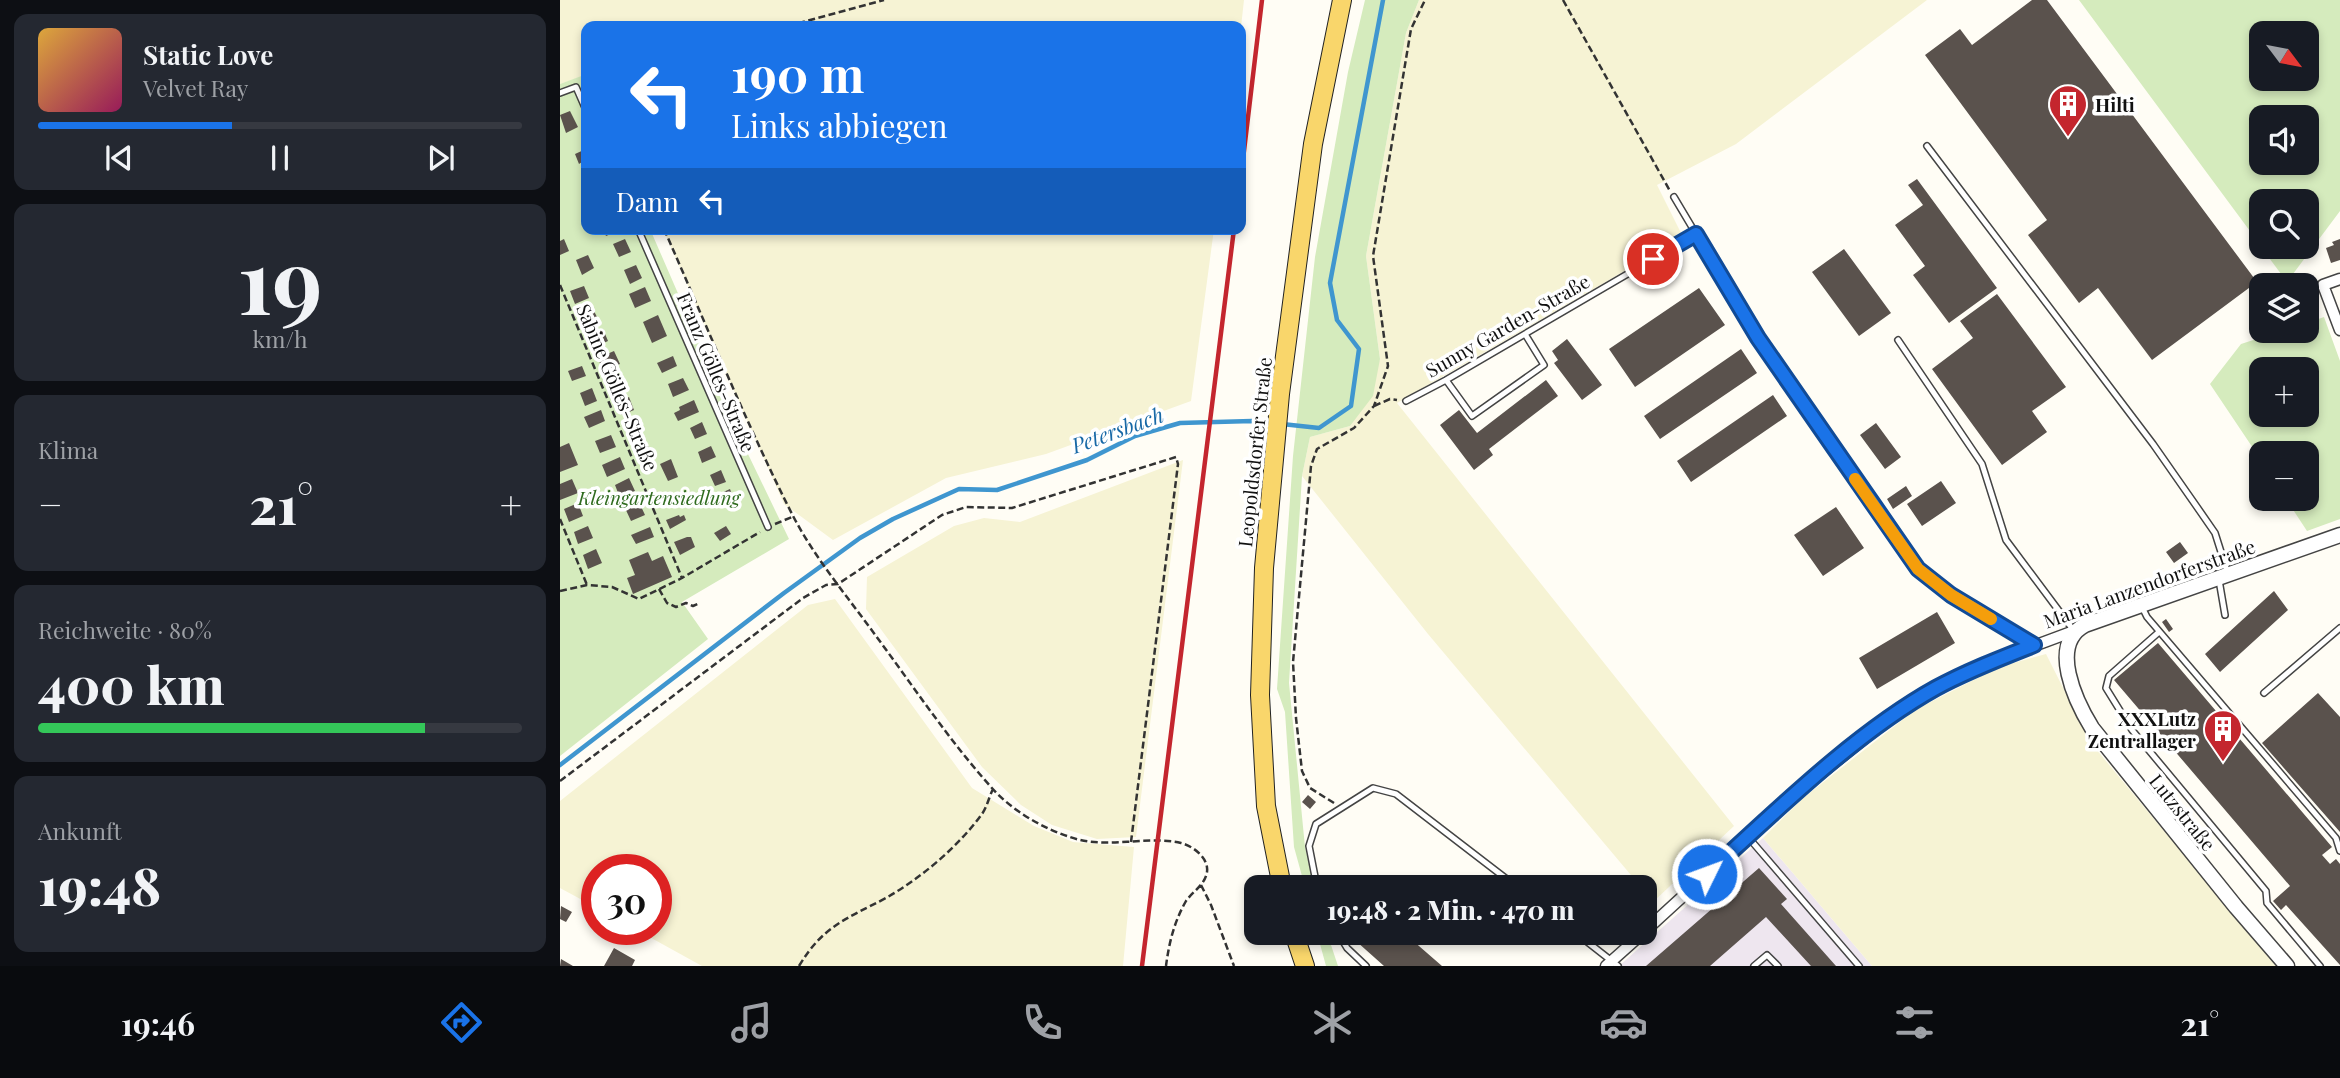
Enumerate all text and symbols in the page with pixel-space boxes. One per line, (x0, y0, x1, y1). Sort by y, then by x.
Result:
north arrow (2249, 21, 2319, 91)
map controls (2249, 21, 2319, 511)
text: Static Love (143, 37, 273, 72)
text: 190 m (731, 40, 864, 105)
icon: left (616, 49, 707, 140)
text: Velvet Ray (143, 72, 248, 103)
building icon: Hilti (2047, 83, 2089, 138)
place label: Hilti (2095, 91, 2135, 117)
text: Links abbiegen (731, 103, 948, 146)
button: sound (2249, 105, 2319, 175)
icon: previous (100, 139, 138, 177)
icon: pause (261, 139, 299, 177)
icon: next (422, 139, 460, 177)
icon: left (693, 182, 731, 220)
text: Dann (616, 184, 679, 219)
button: search (2249, 189, 2319, 259)
text: 19 (237, 217, 323, 338)
pin (1623, 229, 1683, 289)
icon: arrive (1634, 240, 1672, 278)
street label: Sunny Garden-Straße (1420, 267, 1594, 383)
button: layers (2249, 273, 2319, 343)
street label: Franz Gölles-Straße (672, 288, 762, 456)
street label: Sabine Gölles-Straße (571, 299, 665, 475)
text: km/h (252, 323, 308, 354)
street label: Leopoldsdorfer Straße (1231, 356, 1277, 548)
button: + (2249, 357, 2319, 427)
water label: Petersbach (1066, 399, 1167, 459)
text: Klima (38, 434, 98, 465)
button: − (2249, 441, 2319, 511)
text: 21° (249, 469, 313, 538)
text: − (38, 478, 63, 529)
text: + (500, 478, 522, 529)
park label: Kleingartensiedlung (577, 484, 742, 510)
street label: Maria Lanzendorferstraße (2039, 533, 2259, 633)
text: Reichweite · 80% (38, 614, 212, 645)
text: 400 km (38, 649, 225, 718)
place label: XXXLutz Zentrallager (2088, 705, 2196, 753)
building icon: XXXLutz Zentrallager (2202, 708, 2244, 763)
street label: Lutzstraße (2144, 768, 2222, 856)
text: Ankunft (38, 815, 122, 846)
position arrow (1670, 837, 1744, 911)
text: 19:48 (38, 850, 161, 919)
speed limit sign: 30 (581, 854, 672, 945)
text: 19:48 · 2 Min. · 470 m (1327, 892, 1574, 927)
icon: directions (437, 998, 486, 1047)
icon: music (727, 998, 776, 1047)
icon: phone (1018, 998, 1067, 1047)
icon: climate (1308, 998, 1357, 1047)
icon: car (1599, 998, 1648, 1047)
icon: filters (1890, 998, 1939, 1047)
text: 19:46 (121, 1001, 195, 1044)
text: 21° (2180, 1001, 2219, 1044)

